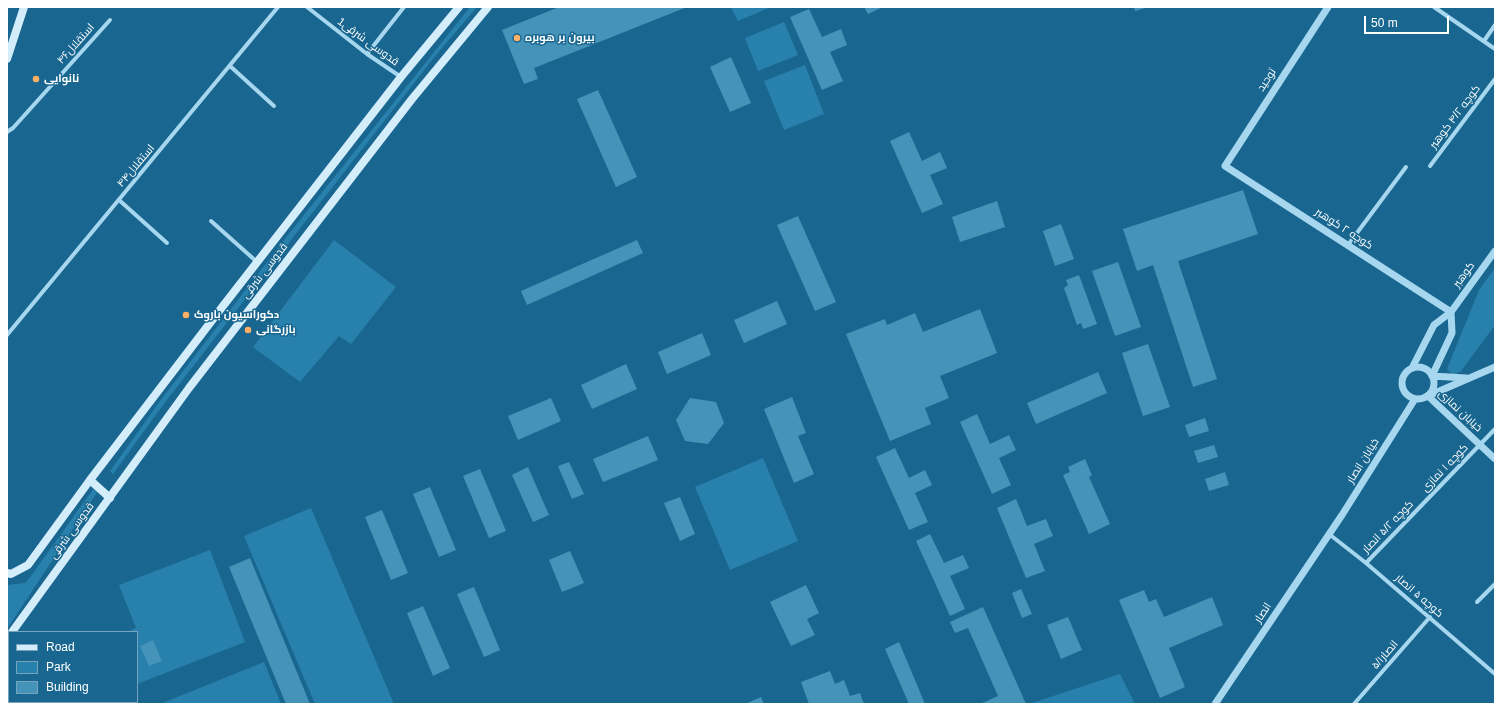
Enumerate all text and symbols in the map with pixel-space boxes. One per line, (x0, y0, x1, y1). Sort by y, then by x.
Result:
scale bar (1366, 8, 1451, 34)
street label: 1قدوسی شرقی (335, 15, 401, 69)
text: 50 m (1371, 16, 1398, 30)
street label: استقلال۴۶ (55, 21, 97, 67)
place label: بیرون بر هوبره (525, 31, 595, 45)
marker: بیرون بر هوبره (512, 33, 522, 43)
street label: توحید (1255, 66, 1279, 94)
place label: نانوایی (44, 72, 79, 86)
marker: نانوایی (31, 74, 41, 84)
street label: کوچه ۴/۲ کوهبر (1427, 82, 1483, 152)
street label: استقلال۴۴ (114, 142, 158, 190)
street label: کوچه ۲ کوهبر (1313, 205, 1375, 253)
street label: قدوسی شرقی (239, 241, 291, 301)
street label: کوهبر (1450, 260, 1478, 290)
place label: دکوراسیون باروک (194, 308, 279, 322)
marker: دکوراسیون باروک (181, 310, 191, 320)
place label: بازرگانی (256, 323, 296, 337)
marker: بازرگانی (243, 325, 253, 335)
street label: خیابان نمازی (1435, 387, 1485, 435)
street label: خیابان انصار (1344, 436, 1382, 486)
street label: کوچه ۱ نمازی (1419, 441, 1471, 495)
street label: کوچه ۵/۲ انصار (1360, 498, 1416, 556)
street label: قدوسی شرقی (47, 500, 97, 562)
street label: کوچه ۵ انصار (1392, 572, 1446, 620)
street label: انصار (1252, 600, 1274, 626)
legend (8, 631, 138, 703)
street label: انصار۵/۱ (1369, 638, 1401, 672)
text: Road (46, 640, 75, 654)
text: Park (46, 660, 71, 674)
text: Building (46, 680, 89, 694)

